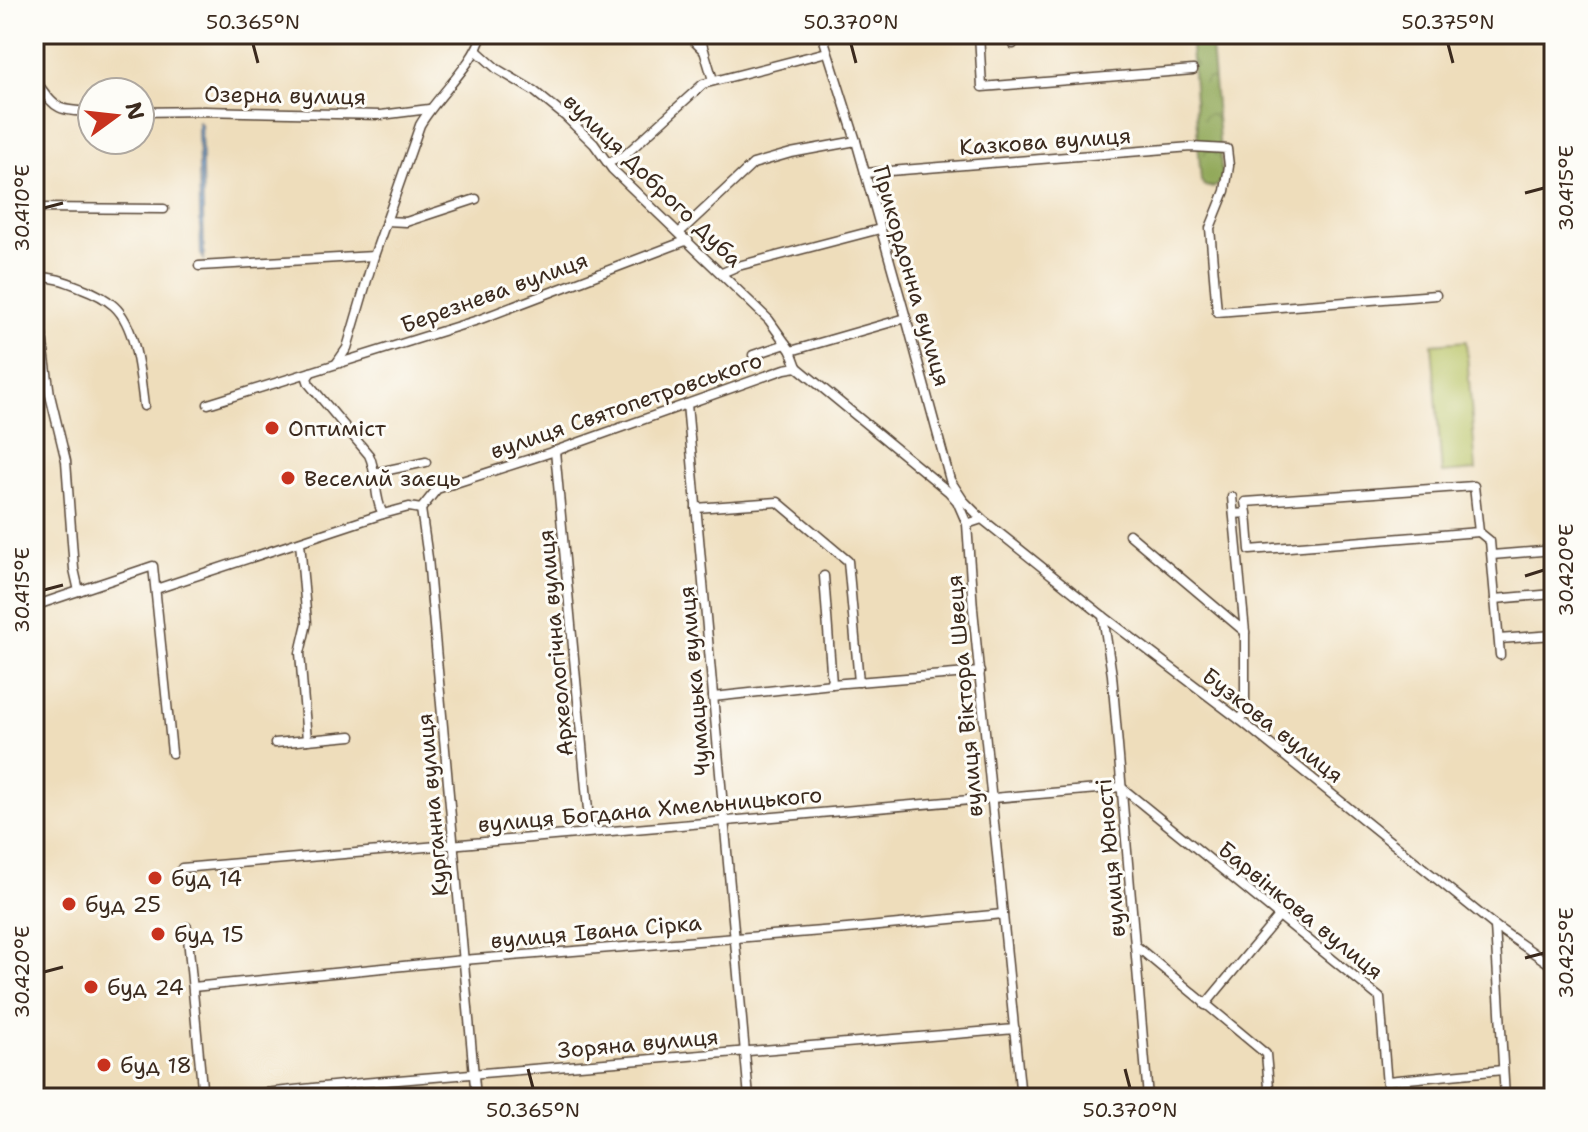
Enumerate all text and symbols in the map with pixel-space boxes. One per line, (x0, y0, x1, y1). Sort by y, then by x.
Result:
text: 50.365°N (206, 9, 300, 35)
text: 50.370°N (803, 9, 899, 35)
text: 50.375°N (1401, 9, 1495, 35)
north arrow (76, 76, 156, 156)
street label: Озерна вулиця (204, 80, 366, 111)
street label: вулиця Доброго Дуба (557, 87, 749, 274)
text: N (119, 99, 151, 123)
street label: Казкова вулиця (958, 121, 1132, 162)
text: 30.415°E (1553, 145, 1579, 231)
street label: Прикордонна вулиця (866, 163, 957, 390)
text: 30.410°E (9, 164, 35, 252)
street label: Березнева вулиця (397, 245, 592, 340)
street label: вулиця Святопетровського (486, 345, 766, 466)
place label: Оптиміст (288, 414, 387, 443)
marker: Оптиміст (263, 419, 281, 437)
place label: Веселий заєць (304, 464, 461, 493)
marker: Веселий заєць (279, 469, 297, 487)
text: 30.420°E (1553, 524, 1579, 616)
street label: Археологічна вулиця (531, 528, 580, 758)
text: 30.415°E (9, 547, 35, 633)
street label: вулиця Віктора Швеця (939, 574, 990, 818)
street label: Чумацька вулиця (672, 585, 717, 777)
street label: Бузкова вулиця (1196, 661, 1349, 790)
street label: Курганна вулиця (410, 712, 455, 898)
street label: вулиця Юності (1089, 777, 1132, 938)
street label: вулиця Богдана Хмельницького (477, 780, 823, 839)
street label: Барвінкова вулиця (1212, 835, 1389, 986)
place label: буд 14 (171, 864, 242, 893)
marker: буд 14 (146, 869, 164, 887)
place label: буд 25 (85, 890, 161, 919)
marker: буд 25 (60, 895, 78, 913)
text: 30.425°E (1553, 907, 1579, 999)
street label: вулиця Івана Сірка (489, 908, 703, 955)
place label: буд 15 (174, 920, 244, 949)
marker: буд 15 (149, 925, 167, 943)
text: 30.420°E (9, 926, 35, 1018)
place label: буд 24 (107, 973, 184, 1002)
marker: буд 24 (82, 978, 100, 996)
street label: Зоряна вулиця (556, 1022, 720, 1065)
place label: буд 18 (120, 1051, 192, 1080)
marker: буд 18 (95, 1056, 113, 1074)
text: 50.365°N (486, 1097, 580, 1123)
text: 50.370°N (1082, 1097, 1178, 1123)

